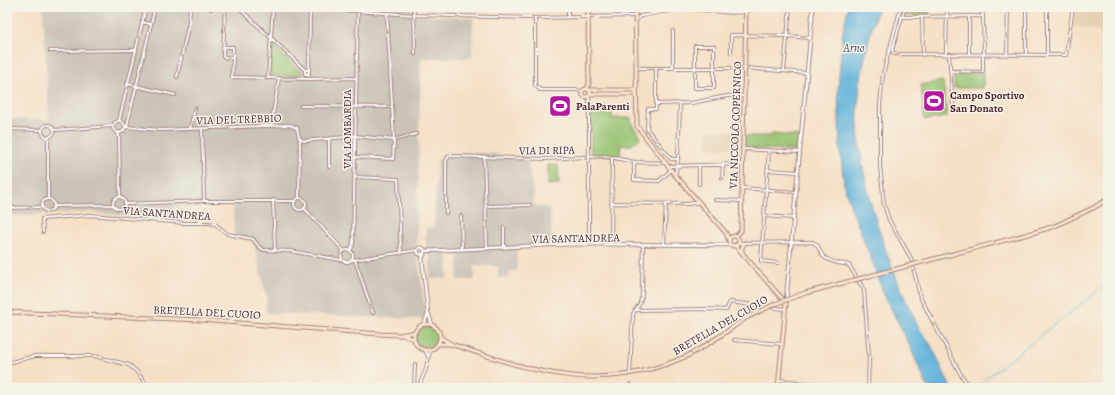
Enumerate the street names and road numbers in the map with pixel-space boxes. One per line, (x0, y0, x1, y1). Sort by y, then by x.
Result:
street label: VIA NICCOLÒ COPERNICO (726, 61, 745, 190)
street label: VIA LOMBARDIA (340, 89, 355, 170)
street label: VIA DEL TREBBIO (195, 111, 282, 129)
street label: VIA DI RIPA (518, 143, 576, 159)
street label: VIA SANT'ANDREA (122, 203, 212, 224)
street label: VIA SANT'ANDREA (531, 230, 621, 247)
street label: BRETELLA DEL CUOIO (670, 292, 771, 359)
street label: BRETELLA DEL CUOIO (153, 302, 262, 323)

